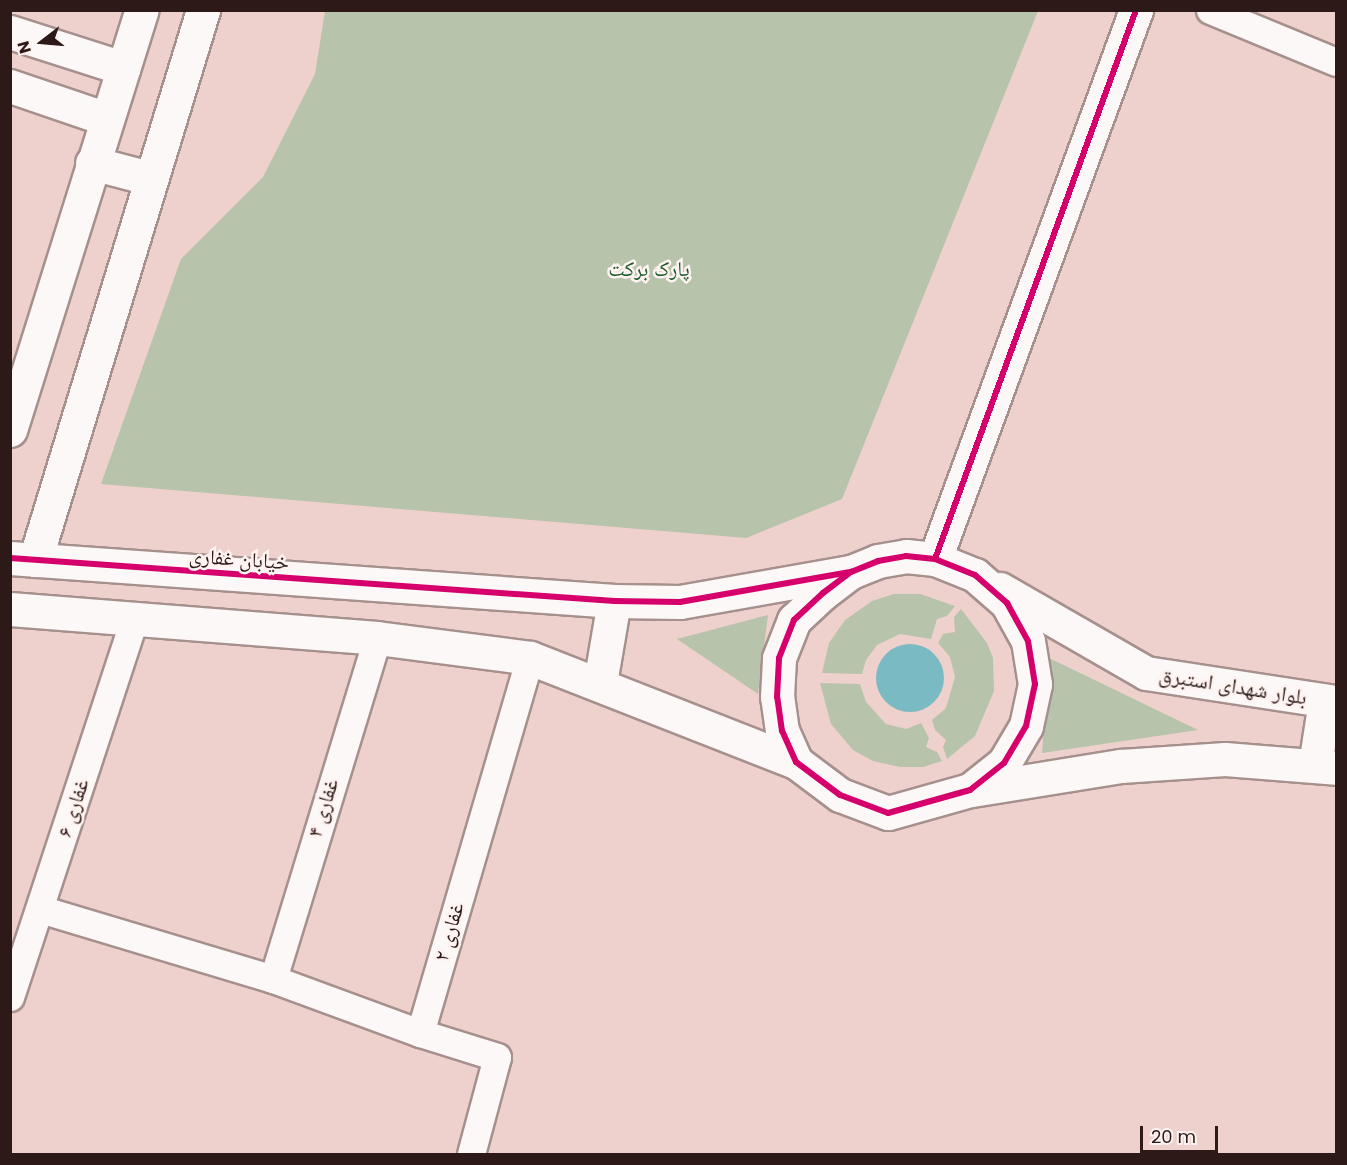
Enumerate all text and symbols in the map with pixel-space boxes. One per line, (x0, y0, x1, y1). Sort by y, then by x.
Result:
north arrow (12, 12, 72, 72)
text: N (12, 38, 37, 56)
park label: پارک برکت (608, 256, 690, 282)
street label: خیابان غفاری (188, 543, 290, 575)
street label: بلوار شهدای استبرق (1157, 662, 1309, 710)
street label: غفاری ۶ (52, 775, 94, 841)
street label: غفاری ۴ (302, 776, 344, 840)
street label: غفاری ۲ (429, 900, 469, 964)
scale bar (1143, 1114, 1221, 1152)
text: 20 m (1151, 1124, 1196, 1149)

